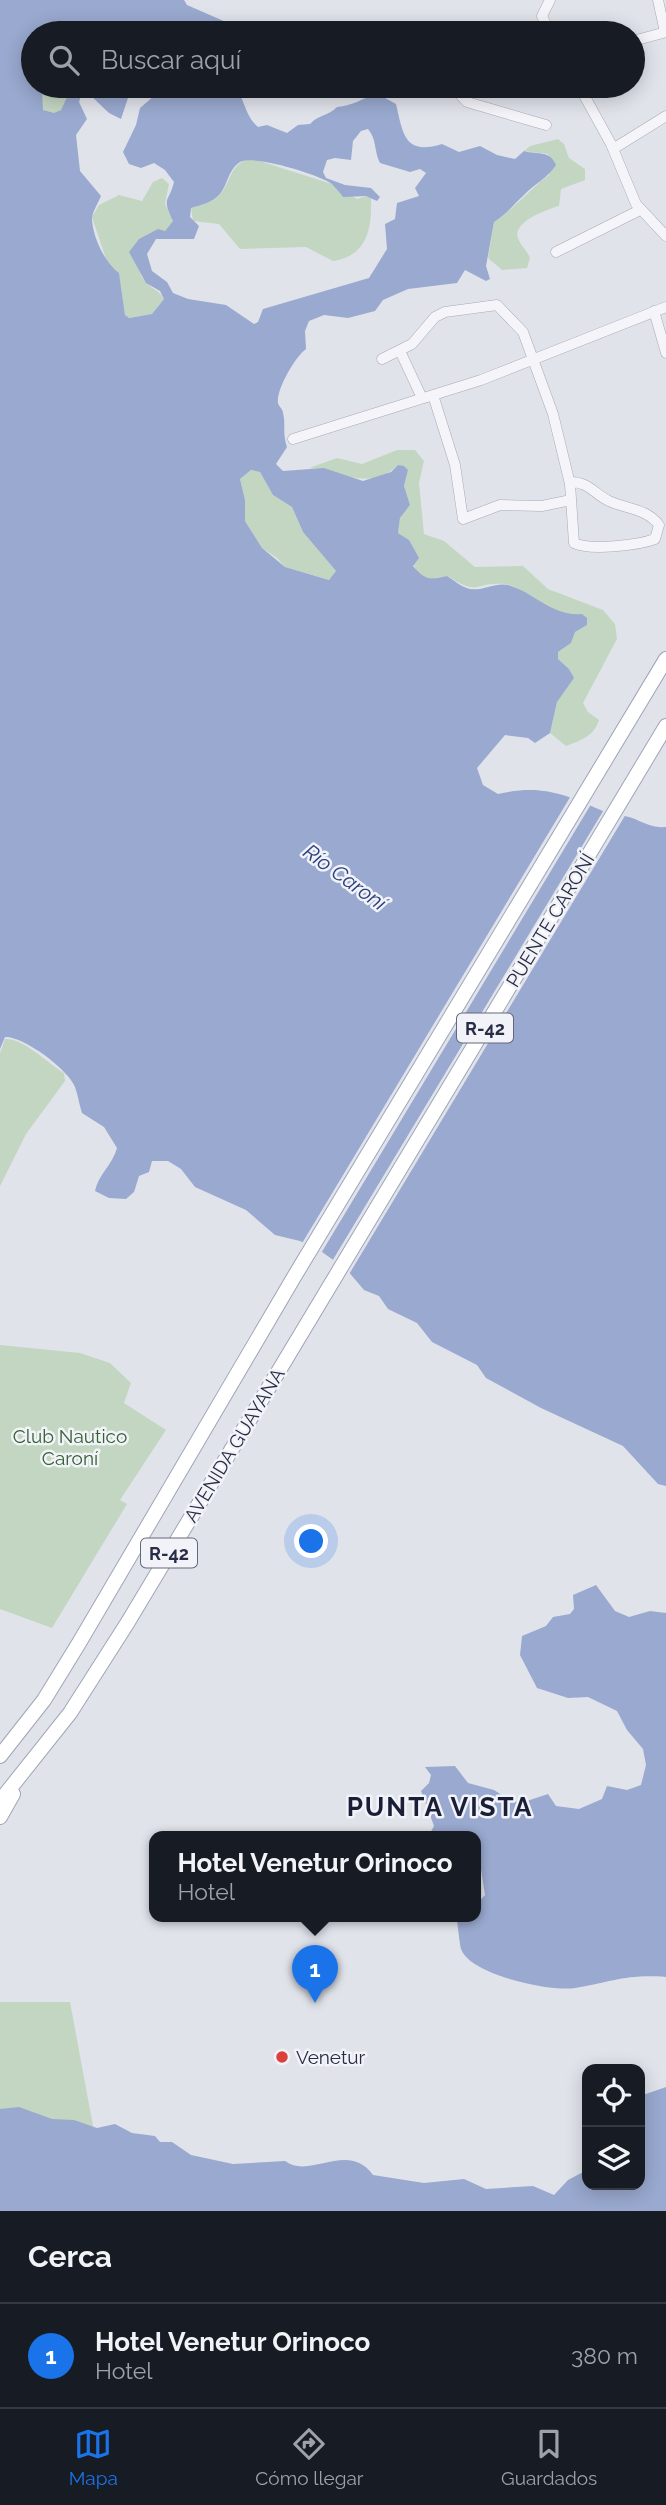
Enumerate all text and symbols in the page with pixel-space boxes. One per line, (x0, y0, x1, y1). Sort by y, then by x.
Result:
search box (21, 21, 645, 98)
icon: search (45, 41, 83, 79)
text: Buscar aquí (101, 45, 241, 75)
water label: Río Caroní (299, 839, 393, 917)
street label: PUENTE CARONÍ (501, 849, 599, 991)
road number: R-42 (457, 1014, 513, 1042)
street label: AVENIDA GUAYANA (179, 1364, 289, 1526)
park label: Club Nautico Caroní (13, 1425, 127, 1469)
your location (294, 1524, 328, 1558)
road number: R-42 (141, 1538, 197, 1568)
district label: PUNTA VISTA (347, 1792, 533, 1822)
popup (149, 1831, 481, 1922)
text: Hotel Venetur Orinoco (177, 1848, 453, 1878)
text: Hotel (177, 1878, 235, 1905)
pin: 1 (292, 1945, 338, 2003)
place label: Venetur (296, 2046, 366, 2068)
marker: Venetur (274, 2049, 290, 2065)
map controls (582, 2064, 645, 2190)
button: locate (582, 2064, 645, 2127)
button: layers (582, 2127, 645, 2190)
text: Cerca (28, 2239, 112, 2274)
text: Hotel Venetur Orinoco (95, 2327, 370, 2357)
text: 1 (45, 2342, 57, 2369)
text: 380 m (571, 2342, 638, 2369)
text: Hotel (95, 2357, 153, 2384)
tab: Mapa (69, 2425, 118, 2489)
tab: Cómo llegar (255, 2425, 364, 2489)
tab: Guardados (501, 2425, 597, 2489)

